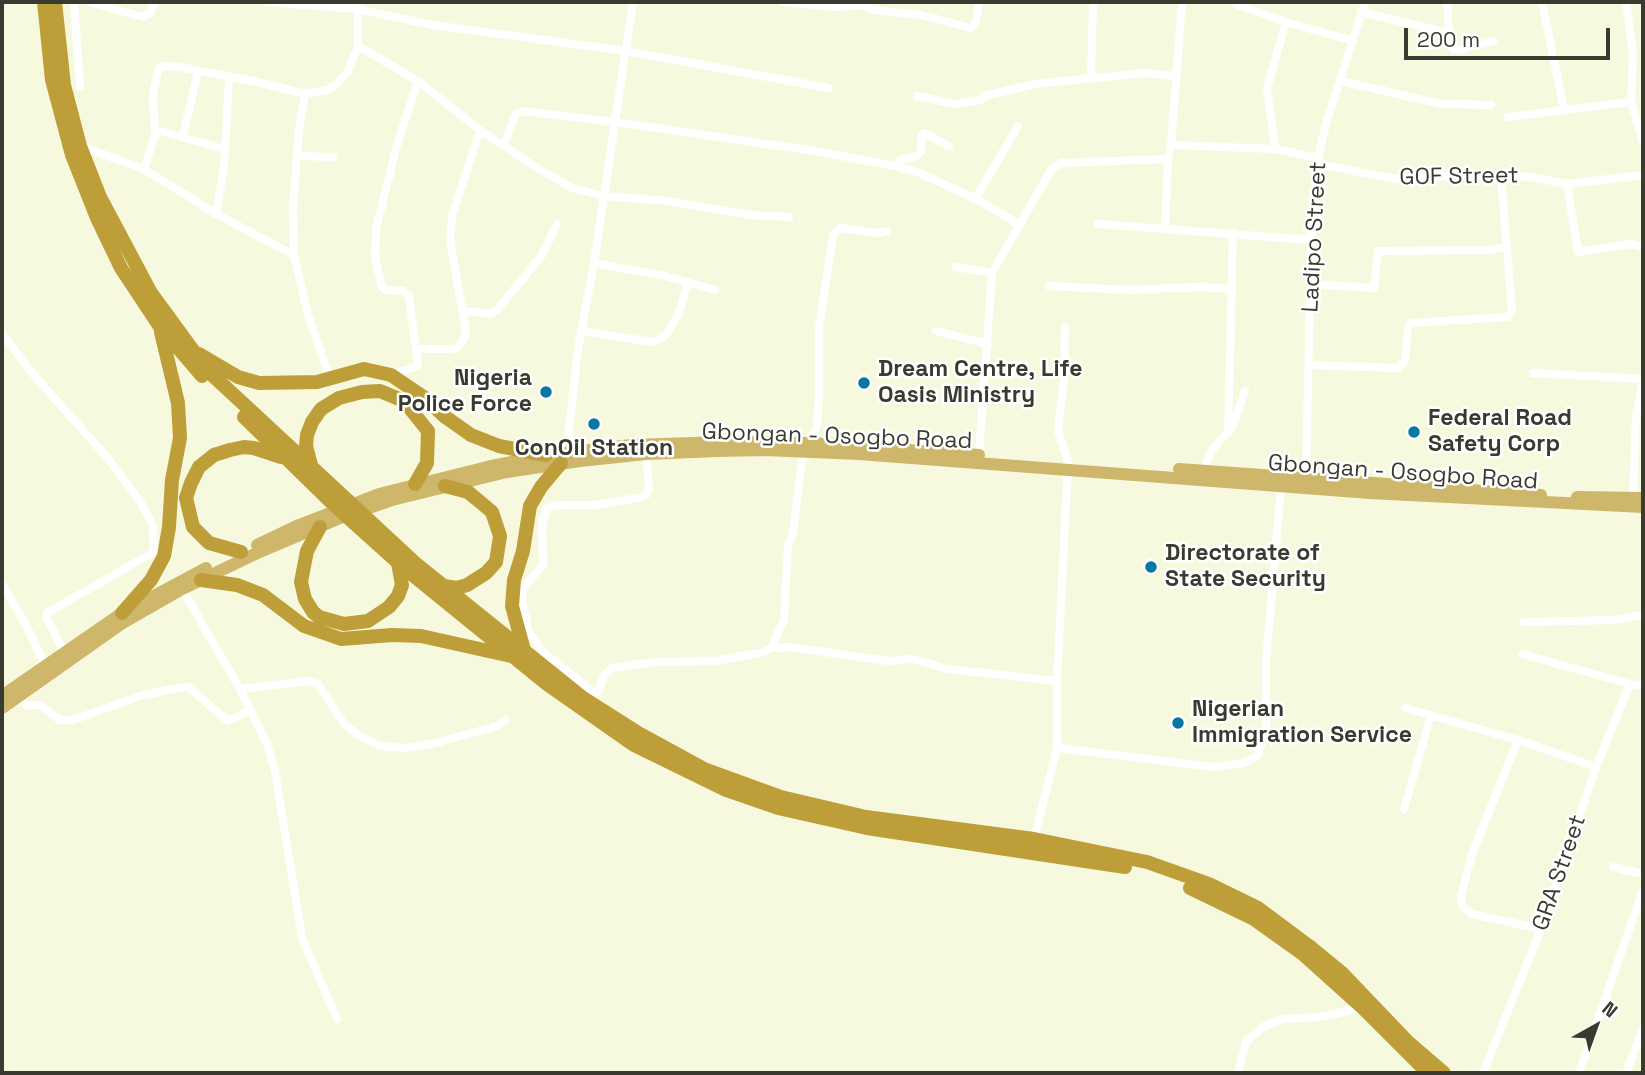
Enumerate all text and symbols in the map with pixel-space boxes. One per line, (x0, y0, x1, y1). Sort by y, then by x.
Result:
scale bar (1407, 14, 1614, 58)
text: 200 m (1417, 26, 1480, 53)
street label: Ladipo Street (1297, 161, 1333, 313)
street label: GOF Street (1399, 162, 1519, 192)
place label: Dream Centre, Life Oasis Ministry (878, 356, 1082, 410)
place label: Nigeria Police Force (398, 365, 532, 419)
marker: Dream Centre, Life Oasis Ministry (856, 375, 872, 391)
marker: Nigeria Police Force (538, 384, 554, 400)
place label: Federal Road Safety Corp (1428, 405, 1572, 459)
marker: ConOil Station (586, 416, 602, 432)
street label: Gbongan - Osogbo Road (701, 418, 973, 456)
marker: Federal Road Safety Corp (1406, 424, 1422, 440)
place label: ConOil Station (515, 435, 673, 463)
street label: Gbongan - Osogbo Road (1267, 450, 1539, 496)
place label: Directorate of State Security (1165, 540, 1326, 594)
marker: Directorate of State Security (1143, 559, 1159, 575)
place label: Nigerian Immigration Service (1192, 696, 1412, 750)
marker: Nigerian Immigration Service (1170, 715, 1186, 731)
street label: GRA Street (1527, 812, 1593, 934)
north arrow (1561, 991, 1631, 1061)
text: N (1597, 996, 1623, 1023)

